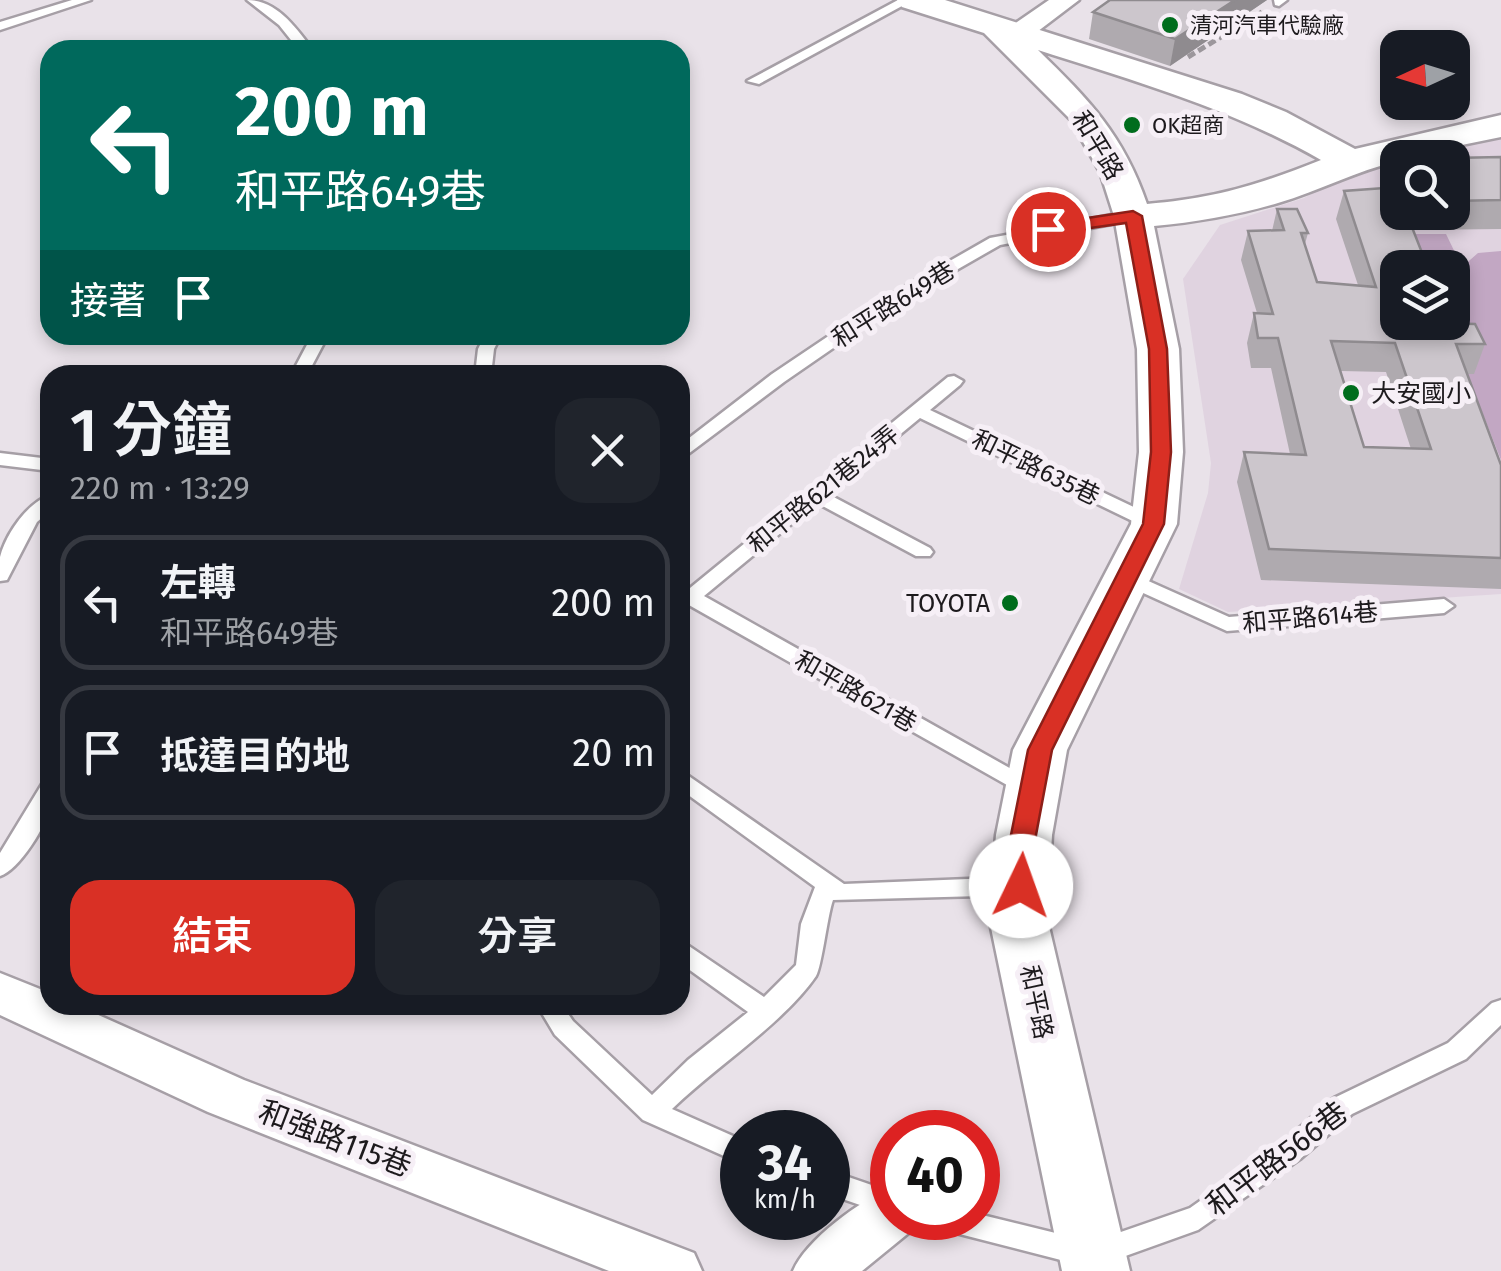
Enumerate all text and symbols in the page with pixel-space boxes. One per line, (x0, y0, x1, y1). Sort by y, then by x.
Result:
place label: 清河汽車代驗廠 (1190, 12, 1344, 39)
marker: 清河汽車代驗廠 (1159, 14, 1181, 36)
north arrow (1380, 30, 1470, 120)
map controls (1380, 30, 1470, 340)
text: 200 m (235, 70, 429, 154)
icon: left (70, 80, 200, 210)
street label: 和平路 (1065, 106, 1129, 185)
place label: OK超商 (1152, 112, 1224, 139)
marker: OK超商 (1121, 114, 1143, 136)
button: search (1380, 140, 1470, 230)
text: 和平路649巷 (235, 165, 486, 219)
pin (1006, 187, 1091, 272)
icon: arrive (1021, 202, 1076, 257)
button: layers (1380, 250, 1470, 340)
street label: 和平路649巷 (827, 255, 961, 354)
icon: arrive (166, 270, 221, 325)
text: 接著 (70, 278, 146, 324)
place label: 大安國小 (1371, 379, 1471, 409)
marker: 大安國小 (1340, 382, 1362, 404)
text: 1 分鐘 (70, 395, 232, 467)
button: close (555, 398, 660, 503)
street label: 和平路621巷24弄 (742, 420, 905, 560)
street label: 和平路635巷 (967, 424, 1104, 512)
text: 220 m · 13:29 (70, 469, 250, 507)
text: 左轉 (160, 560, 236, 606)
icon: left (75, 575, 130, 630)
text: 200 m (551, 580, 655, 626)
place label: TOYOTA (906, 589, 991, 619)
marker: TOYOTA (999, 592, 1021, 614)
street label: 和平路614巷 (1241, 597, 1379, 639)
text: 和平路649巷 (160, 614, 338, 652)
street label: 和平路621巷 (789, 645, 922, 739)
icon: arrive (75, 725, 130, 780)
text: 20 m (572, 730, 655, 776)
text: 抵達目的地 (160, 733, 350, 779)
position arrow (969, 834, 1073, 938)
button: 結束 (70, 880, 355, 995)
button: 分享 (375, 880, 660, 995)
street label: 和平路 (1014, 962, 1058, 1042)
street label: 和強路115巷 (254, 1093, 416, 1185)
street label: 和平路566巷 (1199, 1094, 1355, 1224)
speed limit sign: 40 (870, 1110, 1000, 1240)
text: 34 (758, 1133, 812, 1193)
text: km/h (754, 1185, 816, 1215)

